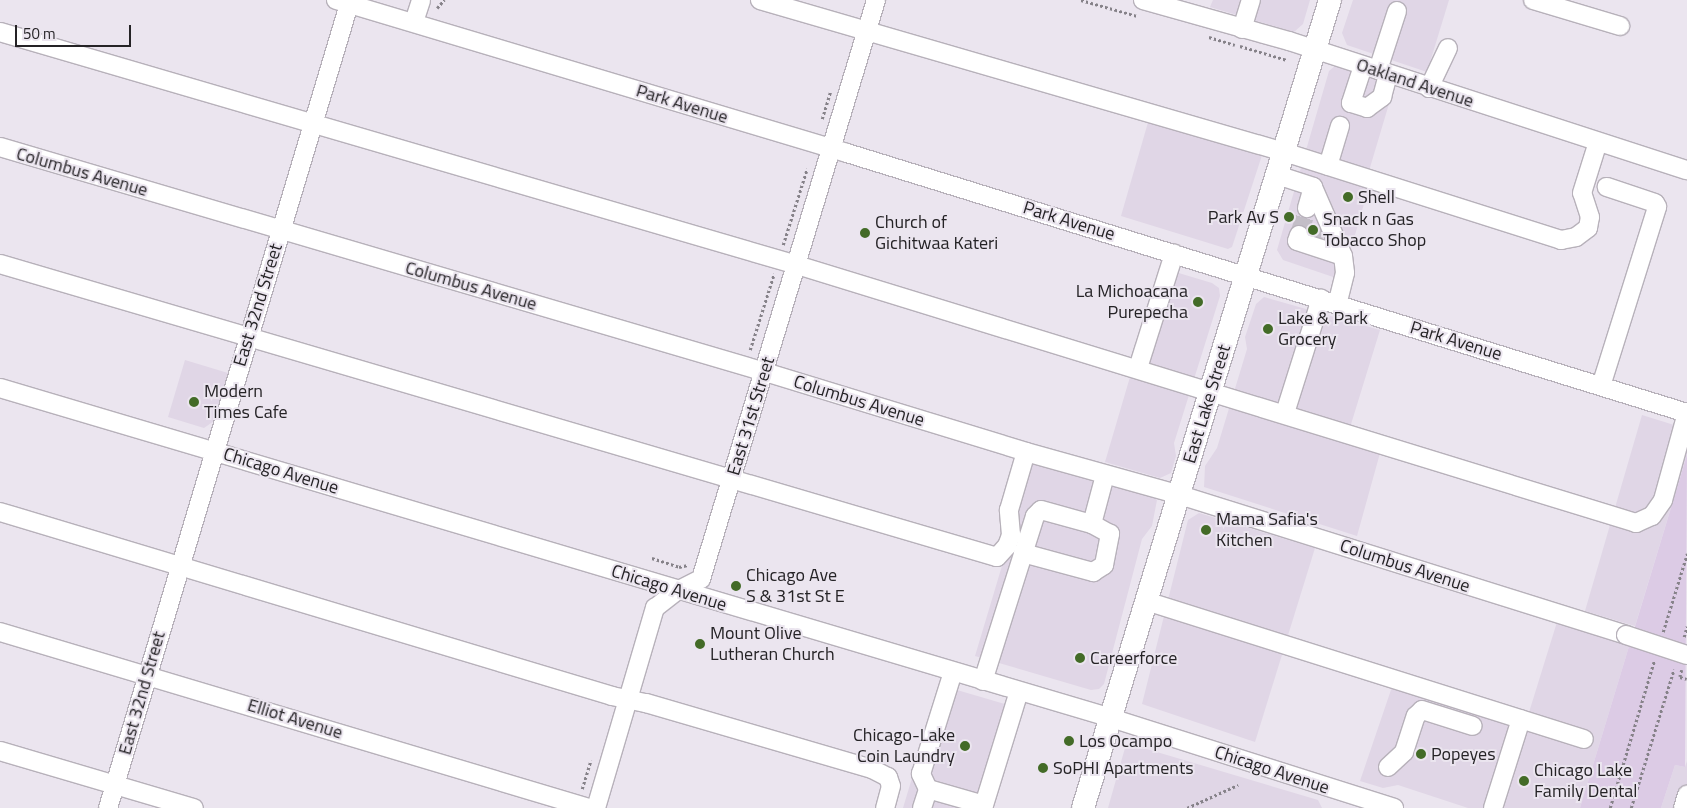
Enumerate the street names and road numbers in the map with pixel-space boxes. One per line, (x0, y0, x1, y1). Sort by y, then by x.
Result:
street label: Oakland Avenue (1354, 54, 1476, 112)
street label: Park Avenue (634, 80, 730, 128)
street label: Columbus Avenue (14, 143, 150, 201)
street label: Park Avenue (1021, 197, 1117, 245)
street label: East 32nd Street (229, 241, 287, 369)
street label: Columbus Avenue (403, 257, 539, 315)
street label: Park Avenue (1408, 317, 1504, 365)
street label: East Lake Street (1179, 342, 1235, 466)
street label: East 31st Street (723, 354, 779, 478)
street label: Columbus Avenue (791, 371, 927, 431)
street label: Chicago Avenue (221, 443, 341, 499)
street label: Columbus Avenue (1337, 535, 1473, 597)
street label: Chicago Avenue (609, 560, 729, 616)
street label: East 32nd Street (114, 629, 170, 757)
street label: Elliot Avenue (245, 694, 345, 744)
street label: Chicago Avenue (1212, 741, 1332, 799)

